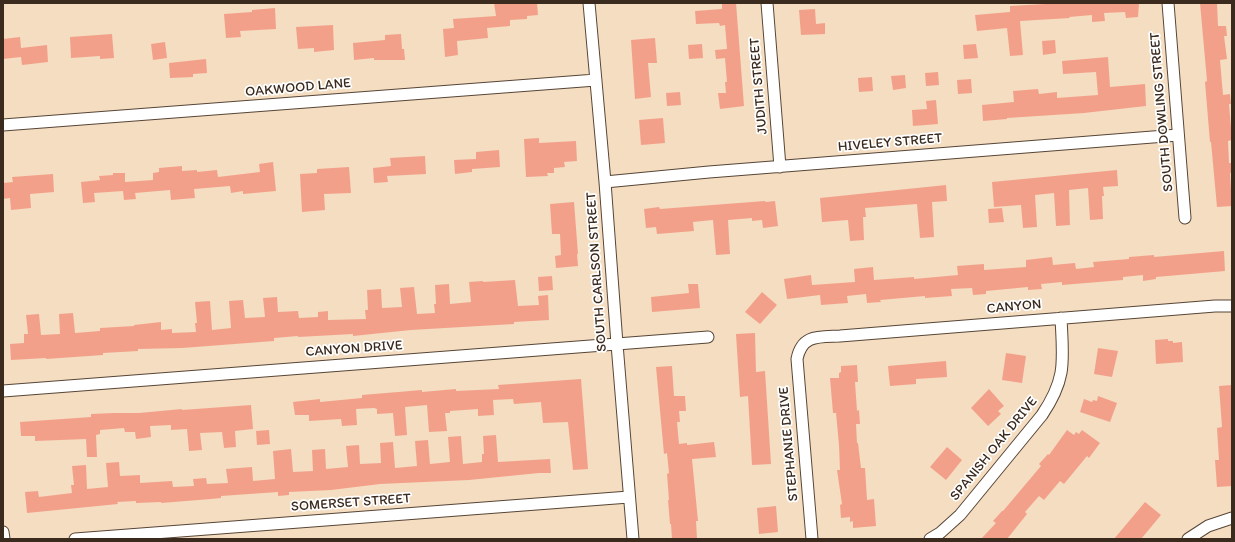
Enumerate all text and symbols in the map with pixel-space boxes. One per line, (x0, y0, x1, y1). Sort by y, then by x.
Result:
street label: SOUTH DOWLING STREET (1147, 32, 1177, 192)
street label: JUDITH STREET (746, 37, 772, 135)
street label: OAKWOOD LANE (244, 75, 352, 101)
street label: HIVELEY STREET (837, 130, 943, 156)
street label: SOUTH CARLSON STREET (583, 192, 611, 352)
street label: CANYON (986, 296, 1042, 318)
street label: CANYON DRIVE (305, 337, 403, 361)
street label: STEPHANIE DRIVE (776, 386, 802, 502)
street label: SPANISH OAK DRIVE (947, 394, 1041, 504)
street label: SOMERSET STREET (290, 490, 412, 516)

